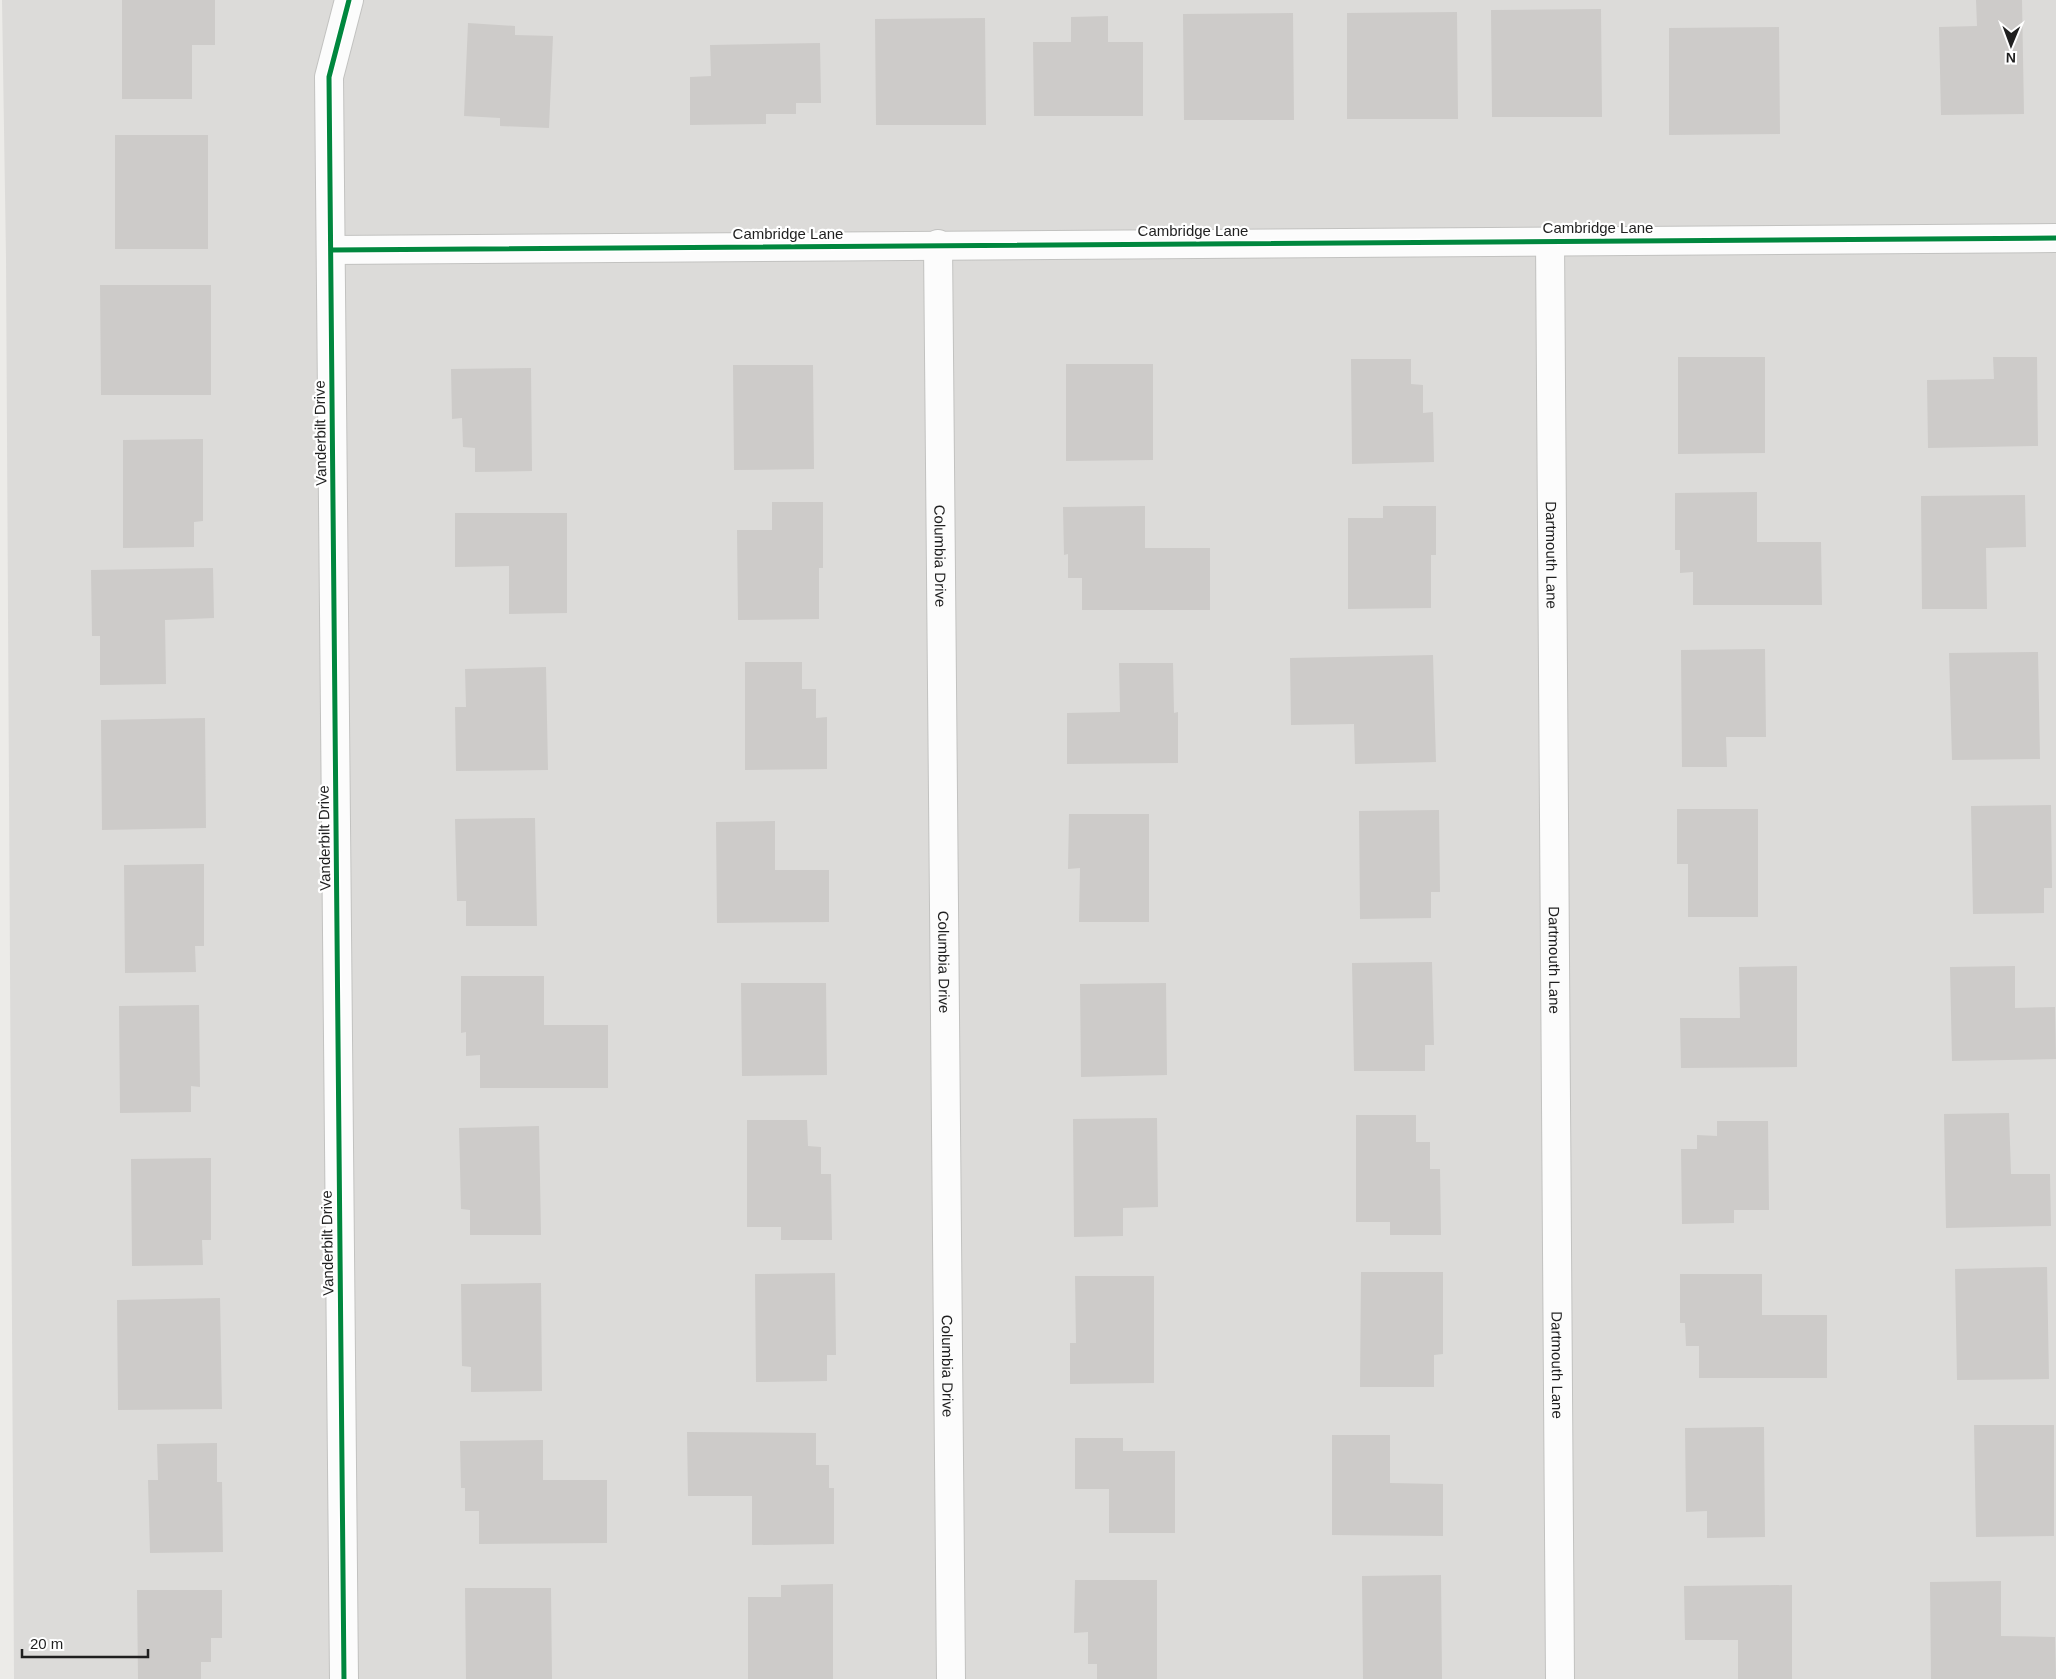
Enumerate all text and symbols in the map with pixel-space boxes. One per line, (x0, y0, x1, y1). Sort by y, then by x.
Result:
north arrow (1986, 20, 2036, 70)
text: N (2006, 50, 2016, 66)
street label: Cambridge Lane (1543, 219, 1653, 236)
street label: Cambridge Lane (1138, 222, 1248, 239)
street label: Cambridge Lane (733, 225, 843, 242)
street label: Vanderbilt Drive (311, 380, 329, 486)
street label: Dartmouth Lane (1543, 501, 1561, 609)
street label: Columbia Drive (932, 505, 950, 607)
street label: Vanderbilt Drive (315, 785, 333, 891)
street label: Dartmouth Lane (1546, 906, 1564, 1014)
street label: Columbia Drive (936, 911, 953, 1013)
street label: Vanderbilt Drive (318, 1190, 336, 1296)
street label: Dartmouth Lane (1549, 1311, 1567, 1419)
street label: Columbia Drive (939, 1315, 957, 1417)
scale bar (22, 1626, 149, 1658)
text: 20 m (30, 1635, 63, 1652)

